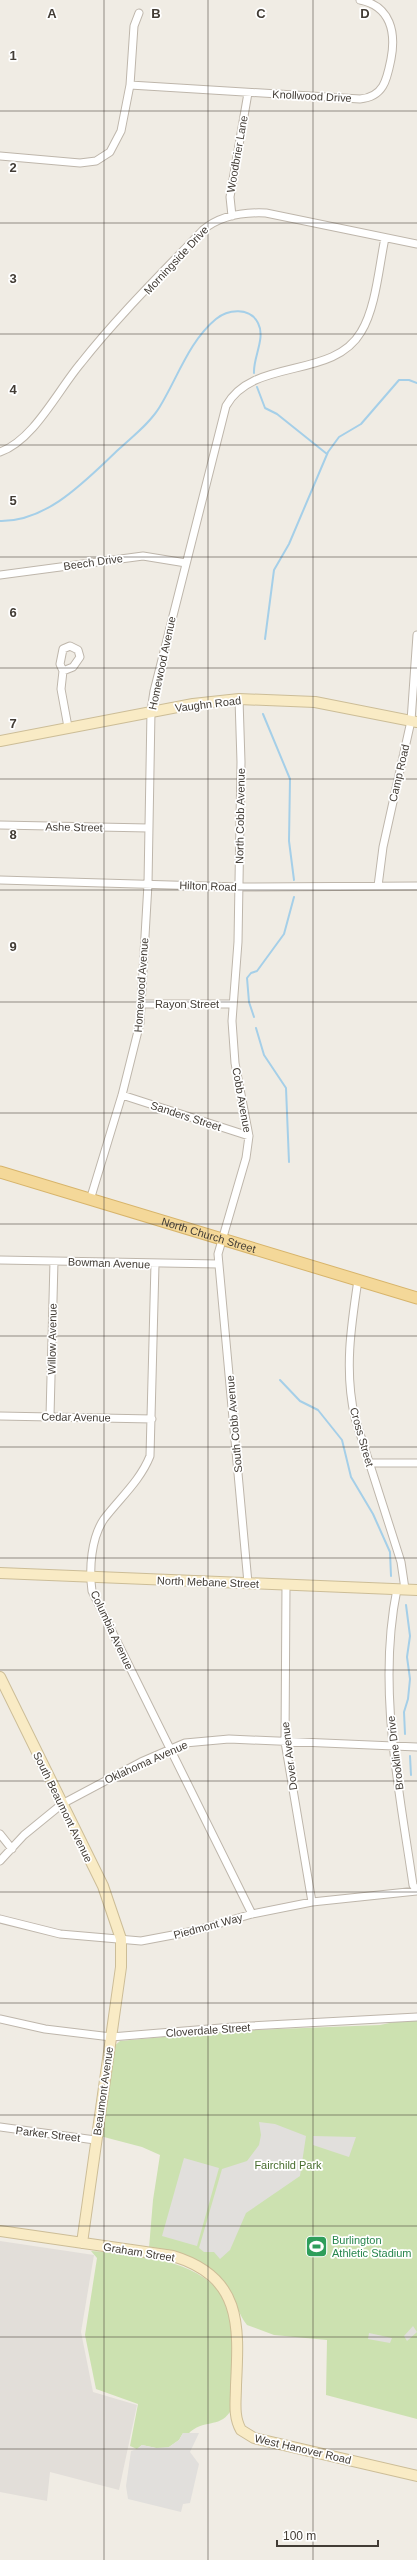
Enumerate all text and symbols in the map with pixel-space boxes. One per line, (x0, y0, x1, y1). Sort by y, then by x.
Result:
text: A (47, 6, 57, 21)
text: B (151, 6, 161, 21)
text: C (256, 6, 266, 21)
text: D (360, 6, 370, 21)
text: 1 (9, 48, 17, 63)
street label: Knollwood Drive (272, 88, 352, 104)
street label: Woodbrier Lane (224, 115, 250, 193)
text: 2 (9, 160, 17, 175)
street label: Morningside Drive (141, 223, 211, 297)
text: 3 (9, 271, 17, 286)
text: 4 (9, 382, 17, 397)
text: 5 (9, 493, 17, 508)
street label: Beech Drive (62, 552, 124, 572)
text: 6 (9, 605, 17, 620)
street label: Homewood Avenue (146, 615, 178, 711)
street label: Vaughn Road (174, 694, 242, 714)
text: 7 (9, 716, 17, 731)
street label: Camp Road (387, 743, 411, 803)
street label: North Cobb Avenue (233, 768, 247, 864)
street label: Ashe Street (45, 820, 103, 834)
text: 8 (9, 827, 17, 842)
street label: Hilton Road (179, 879, 237, 893)
street label: Homewood Avenue (132, 937, 150, 1033)
text: 9 (9, 939, 17, 954)
street label: Rayon Street (155, 998, 219, 1010)
street label: Cobb Avenue (230, 1067, 254, 1133)
street label: Sanders Street (149, 1099, 223, 1133)
street label: North Church Street (160, 1215, 257, 1255)
street label: Bowman Avenue (68, 1256, 150, 1270)
street label: Willow Avenue (45, 1303, 59, 1375)
street label: South Cobb Avenue (224, 1375, 244, 1473)
street label: Cross Street (348, 1406, 376, 1468)
street label: Cedar Avenue (41, 1410, 111, 1424)
street label: North Mebane Street (157, 1574, 259, 1590)
street label: Columbia Avenue (88, 1588, 136, 1672)
street label: Brookline Drive (384, 1715, 406, 1791)
street label: Dover Avenue (279, 1721, 299, 1791)
street label: Oklahoma Avenue (103, 1738, 189, 1786)
street label: South Beaumont Avenue (31, 1750, 95, 1864)
street label: Piedmont Way (172, 1911, 244, 1941)
street label: Cloverdale Street (165, 2021, 251, 2039)
street label: Beaumont Avenue (91, 2046, 115, 2136)
street label: Parker Street (15, 2124, 81, 2144)
park label: Fairchild Park (254, 2159, 322, 2171)
sports icon: Burlington Athletic Stadium (304, 2233, 330, 2259)
place label: Burlington Athletic Stadium (332, 2234, 411, 2259)
street label: Graham Street (102, 2240, 176, 2264)
street label: West Hanover Road (253, 2432, 353, 2466)
scale bar (277, 2522, 378, 2548)
text: 100 m (283, 2529, 316, 2543)

